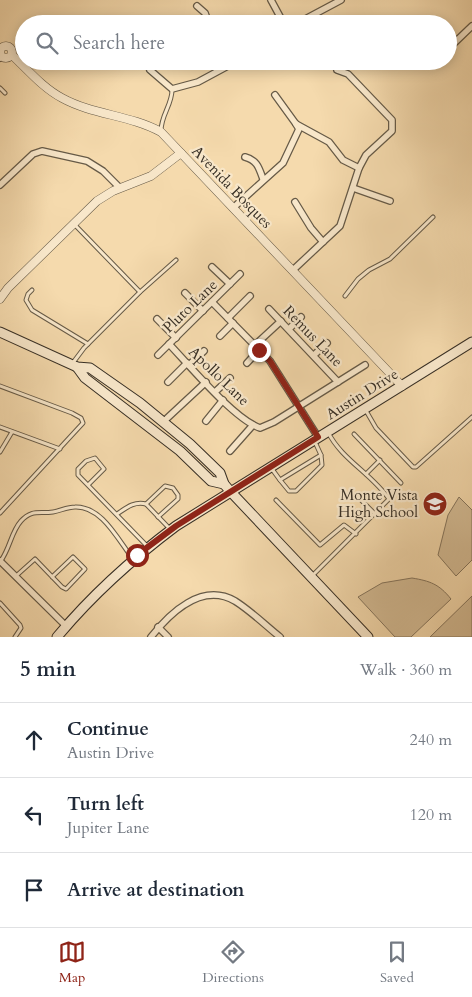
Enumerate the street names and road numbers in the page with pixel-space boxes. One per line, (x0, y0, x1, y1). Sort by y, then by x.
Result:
street label: Avenida Bosques (187, 141, 277, 233)
street label: Pluto Lane (158, 275, 222, 337)
street label: Remus Lane (279, 301, 347, 371)
street label: Apollo Lane (184, 342, 254, 410)
street label: Austin Drive (322, 364, 402, 424)

